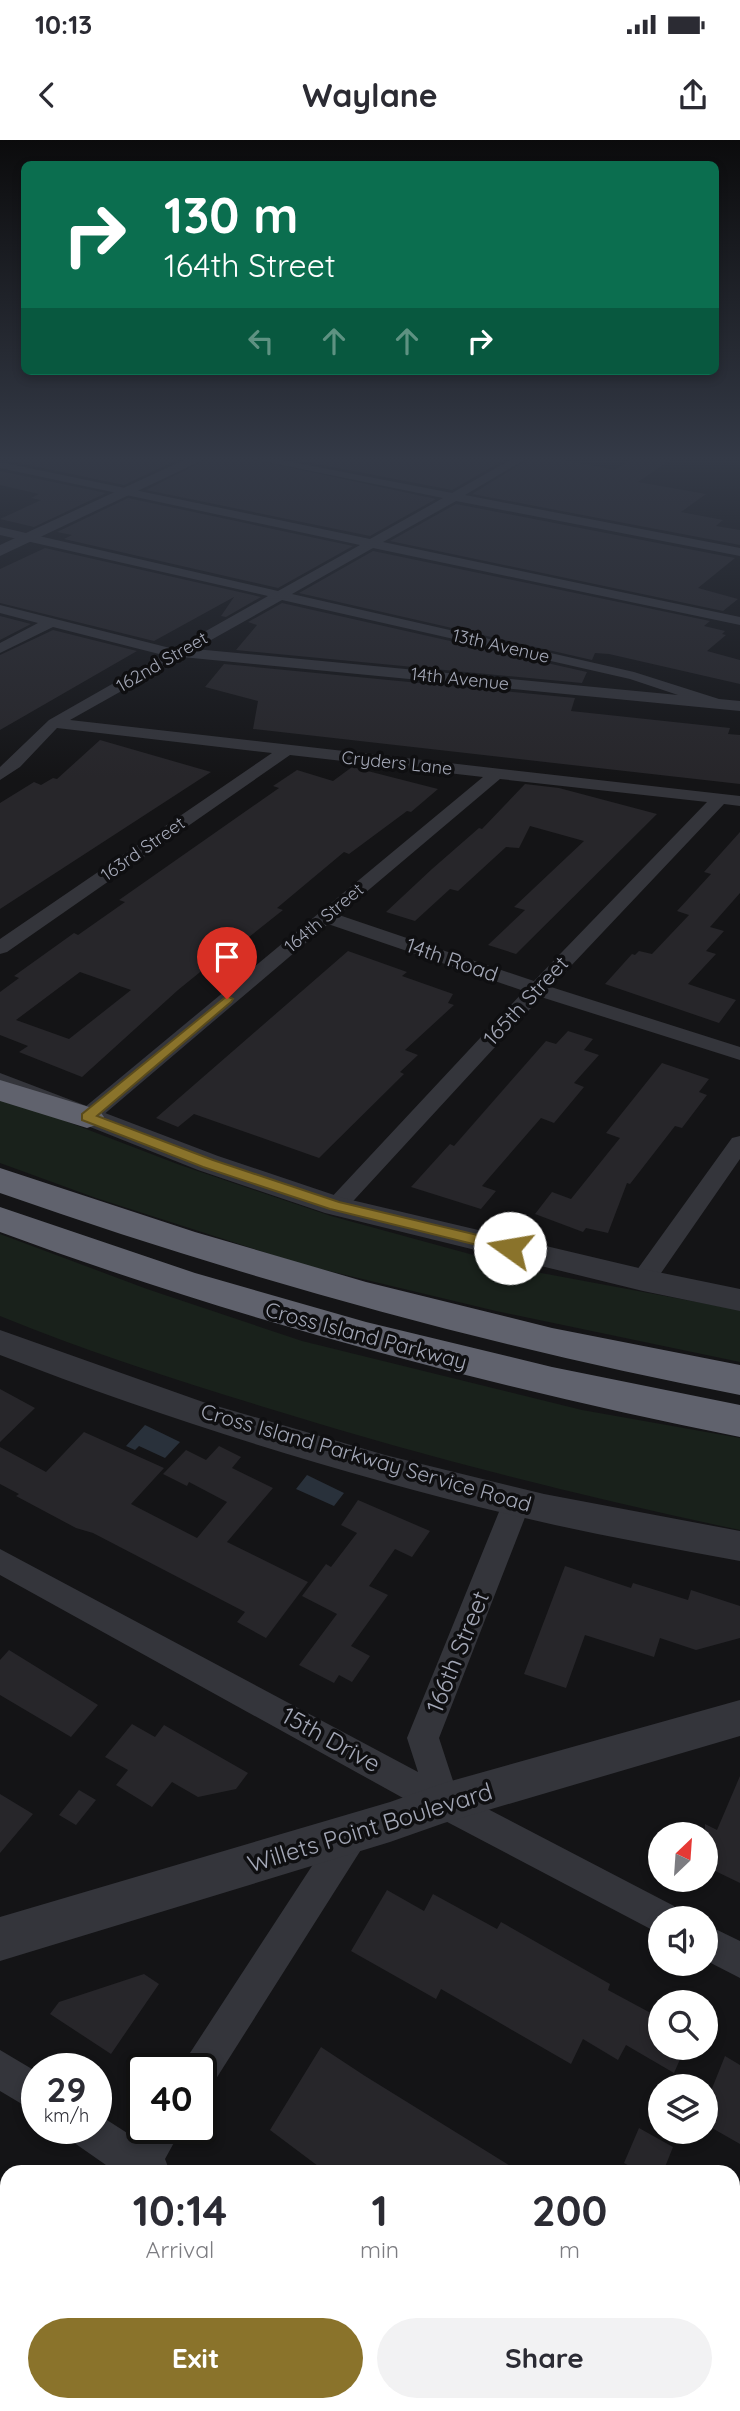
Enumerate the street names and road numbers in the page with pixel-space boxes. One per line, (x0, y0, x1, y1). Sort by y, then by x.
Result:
street label: 13th Avenue (450, 623, 552, 668)
street label: 162nd Street (112, 626, 212, 697)
street label: 14th Avenue (410, 662, 510, 695)
street label: Cryders Lane (341, 745, 454, 780)
street label: 163rd Street (96, 811, 189, 886)
street label: 164th Street (279, 878, 368, 957)
street label: 14th Road (403, 931, 502, 987)
street label: 165th Street (477, 950, 573, 1050)
street label: Cross Island Parkway (263, 1296, 470, 1374)
street label: Cross Island Parkway Service Road (198, 1397, 534, 1517)
street label: 166th Street (419, 1586, 495, 1717)
street label: 15th Drive (277, 1700, 386, 1778)
street label: Willets Point Boulevard (244, 1776, 496, 1879)

